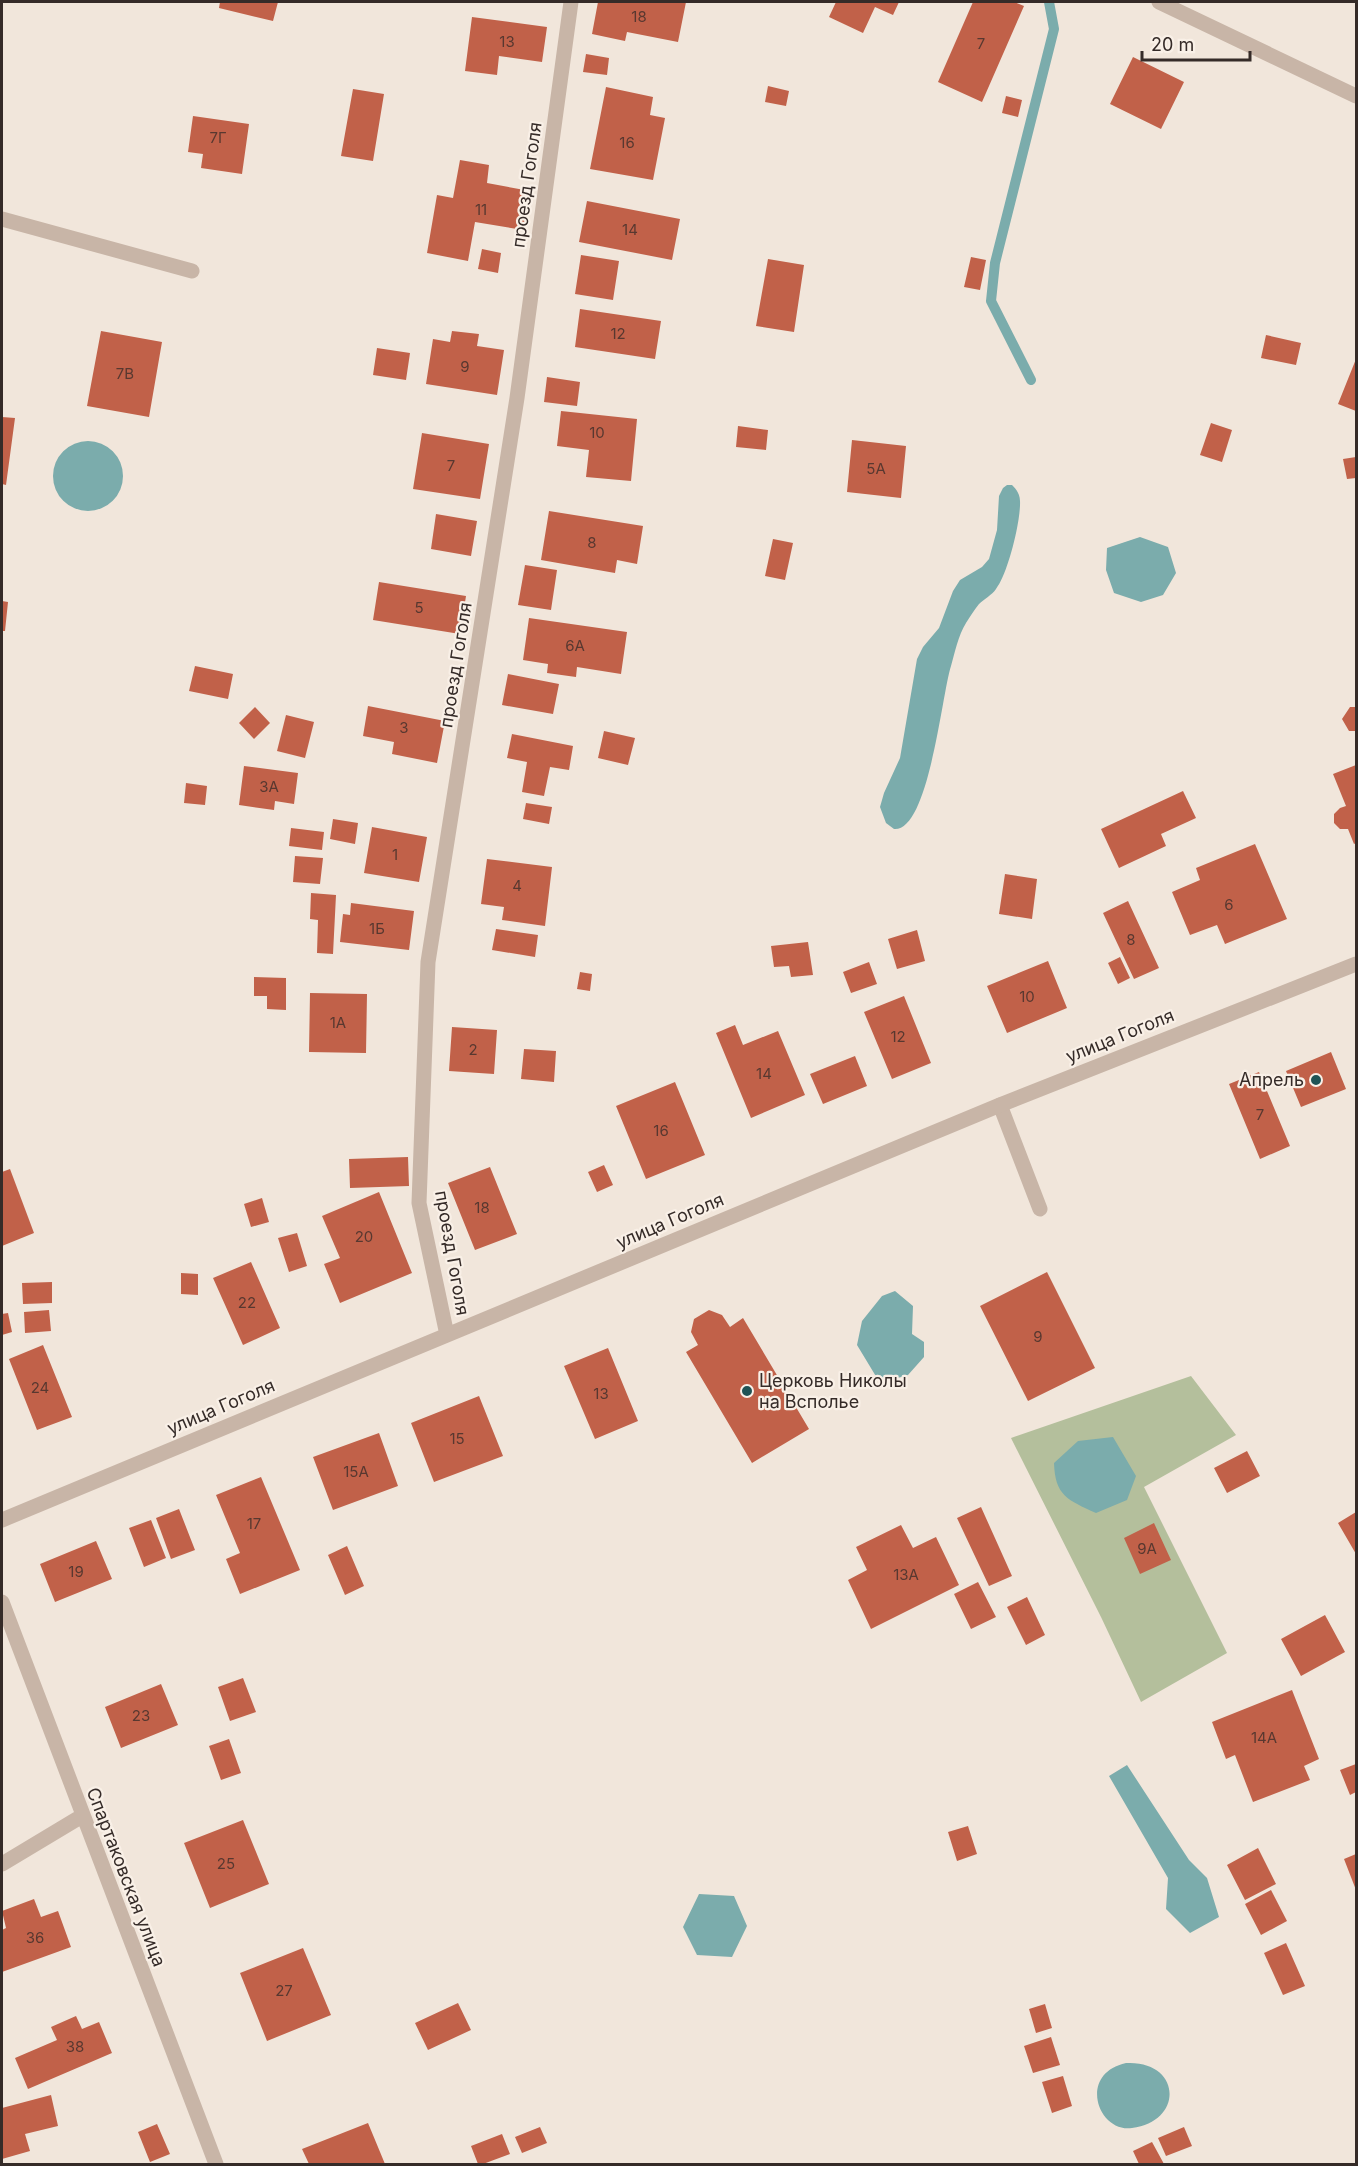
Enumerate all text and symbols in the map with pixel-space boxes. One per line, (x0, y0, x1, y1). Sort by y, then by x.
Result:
house number: 18 (631, 7, 647, 26)
scale bar (1142, 24, 1250, 62)
house number: 13 (499, 32, 515, 51)
house number: 7 (977, 34, 985, 53)
text: 20 m (1151, 34, 1194, 55)
street label: проезд Гоголя (507, 121, 546, 249)
house number: 7Г (209, 128, 227, 147)
house number: 16 (619, 133, 635, 152)
house number: 11 (475, 200, 487, 219)
house number: 14 (622, 220, 638, 239)
house number: 12 (610, 324, 626, 343)
house number: 9 (460, 357, 470, 376)
house number: 7В (116, 364, 134, 383)
house number: 10 (589, 423, 605, 442)
house number: 7 (447, 456, 455, 475)
house number: 5А (866, 459, 886, 478)
house number: 8 (587, 533, 597, 552)
house number: 5 (414, 598, 424, 617)
street label: проезд Гоголя (435, 601, 476, 729)
house number: 6А (565, 636, 585, 655)
house number: 3 (399, 718, 409, 737)
house number: 3А (259, 777, 279, 796)
house number: 1 (392, 845, 398, 864)
house number: 4 (512, 876, 522, 895)
house number: 6 (1224, 895, 1234, 914)
house number: 1Б (369, 919, 385, 938)
house number: 8 (1126, 930, 1136, 949)
house number: 10 (1019, 987, 1035, 1006)
street label: улица Гоголя (1063, 1004, 1177, 1067)
house number: 1А (330, 1013, 346, 1032)
house number: 12 (890, 1027, 906, 1046)
house number: 2 (468, 1040, 478, 1059)
house number: 14 (756, 1064, 772, 1083)
place label: Апрель (1239, 1069, 1304, 1090)
marker: Апрель (1309, 1073, 1323, 1087)
house number: 7 (1256, 1105, 1264, 1124)
house number: 16 (653, 1121, 669, 1140)
street label: улица Гоголя (613, 1188, 727, 1253)
street label: проезд Гоголя (431, 1189, 474, 1317)
house number: 18 (474, 1198, 490, 1217)
house number: 20 (355, 1227, 373, 1246)
house number: 22 (238, 1293, 256, 1312)
house number: 9 (1033, 1327, 1043, 1346)
place label: Церковь Николы на Всполье (759, 1370, 907, 1412)
street label: улица Гоголя (164, 1374, 278, 1439)
house number: 24 (31, 1378, 49, 1397)
house number: 13 (593, 1384, 609, 1403)
marker: Церковь Николы на Всполье (740, 1384, 754, 1398)
house number: 15 (449, 1429, 465, 1448)
house number: 15А (343, 1462, 369, 1481)
house number: 17 (247, 1514, 261, 1533)
house number: 9А (1137, 1539, 1157, 1558)
house number: 19 (68, 1562, 84, 1581)
house number: 13А (893, 1565, 919, 1584)
house number: 23 (132, 1706, 150, 1725)
house number: 14А (1251, 1728, 1277, 1747)
street label: Спартаковская улица (83, 1784, 170, 1969)
house number: 25 (217, 1854, 235, 1873)
house number: 36 (26, 1928, 44, 1947)
house number: 27 (275, 1981, 293, 2000)
house number: 38 (66, 2037, 84, 2056)

